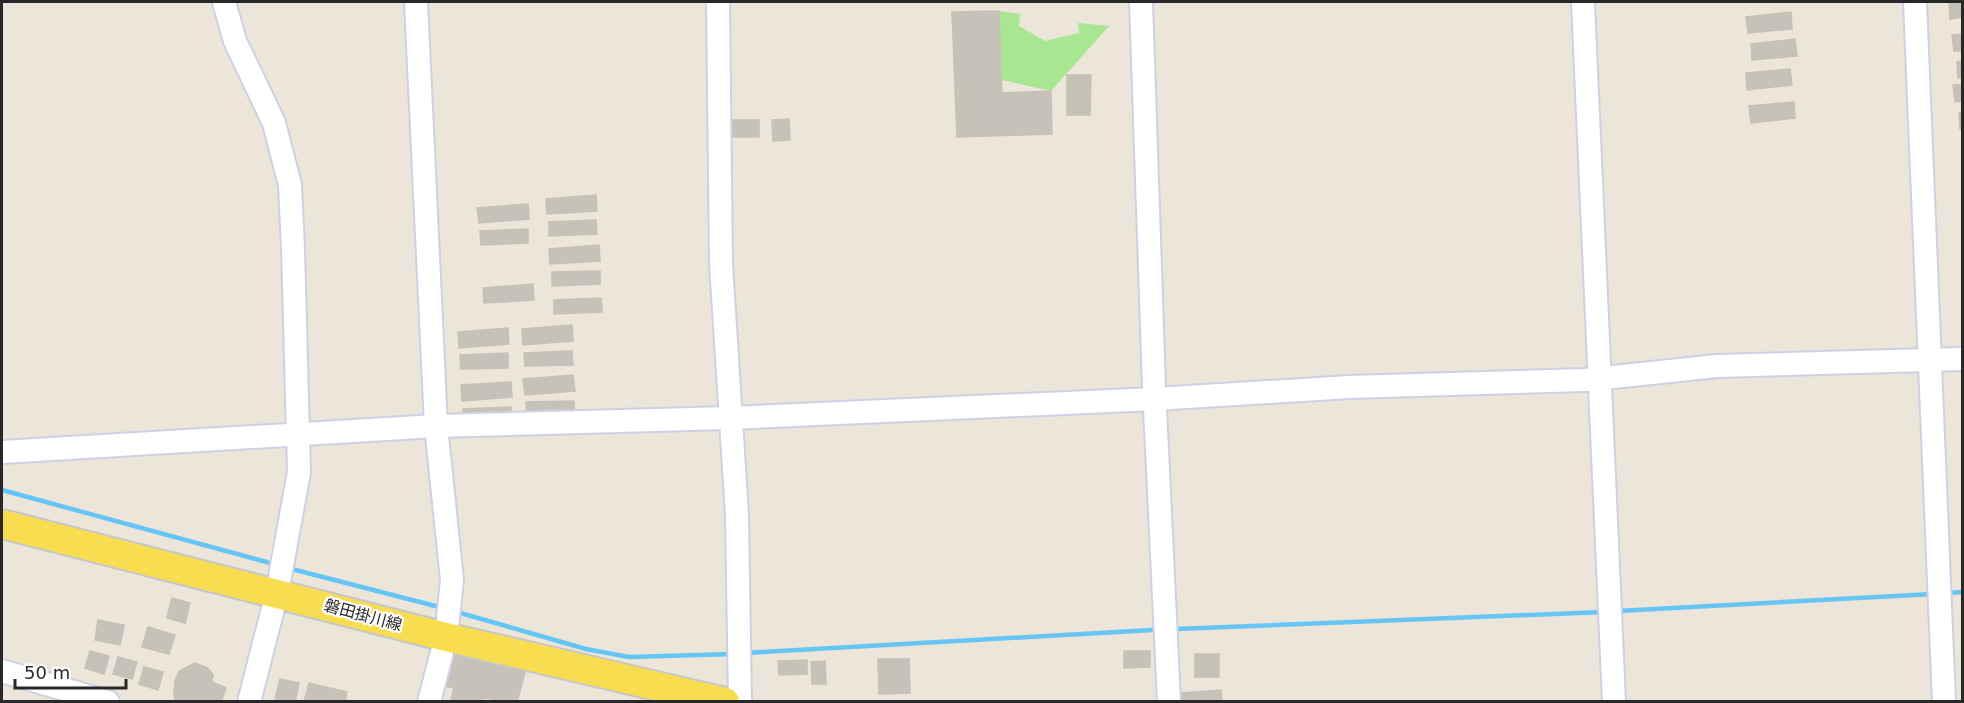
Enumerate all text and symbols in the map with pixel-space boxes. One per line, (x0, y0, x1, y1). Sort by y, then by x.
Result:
street label: 磐田掛川線 (322, 595, 404, 635)
scale bar (15, 652, 126, 690)
text: 50 m (24, 662, 70, 683)

